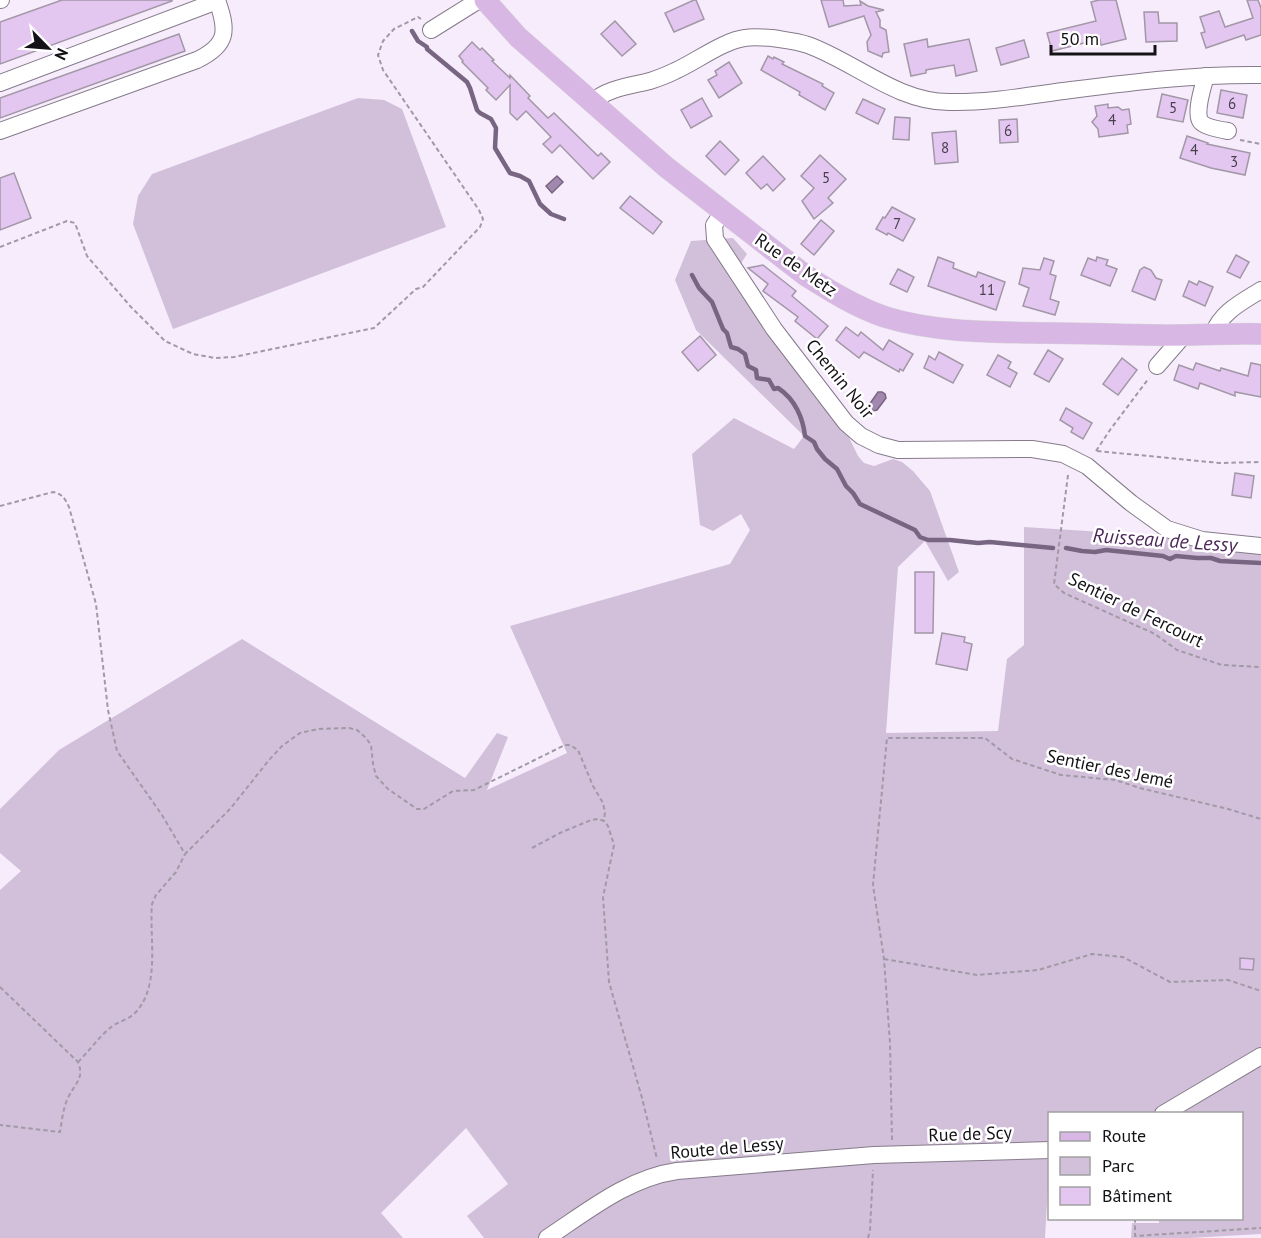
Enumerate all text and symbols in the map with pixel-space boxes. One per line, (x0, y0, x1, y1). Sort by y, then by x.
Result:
north arrow (18, 18, 78, 78)
scale bar (1051, 18, 1154, 56)
text: 50 m (1060, 27, 1099, 50)
text: N (50, 45, 73, 63)
house number: 6 (1228, 94, 1236, 113)
house number: 5 (1169, 98, 1177, 117)
house number: 4 (1108, 110, 1116, 129)
house number: 6 (1004, 121, 1012, 140)
house number: 8 (941, 138, 949, 157)
house number: 4 (1190, 140, 1198, 159)
house number: 3 (1230, 152, 1238, 171)
house number: 5 (822, 168, 830, 187)
house number: 7 (893, 214, 901, 233)
street label: Rue de Metz (751, 228, 842, 301)
house number: 11 (979, 280, 995, 299)
street label: Chemin Noir (801, 334, 880, 423)
water label: Ruisseau de Lessy (1092, 522, 1239, 558)
street label: Sentier de Fercourt (1065, 567, 1208, 652)
street label: Sentier des Jemé (1045, 744, 1176, 793)
legend (1048, 1112, 1243, 1220)
street label: Rue de Scy (928, 1121, 1013, 1146)
text: Route (1102, 1124, 1146, 1147)
street label: Route de Lessy (669, 1131, 785, 1164)
text: Parc (1102, 1154, 1135, 1177)
text: Bâtiment (1102, 1184, 1172, 1207)

